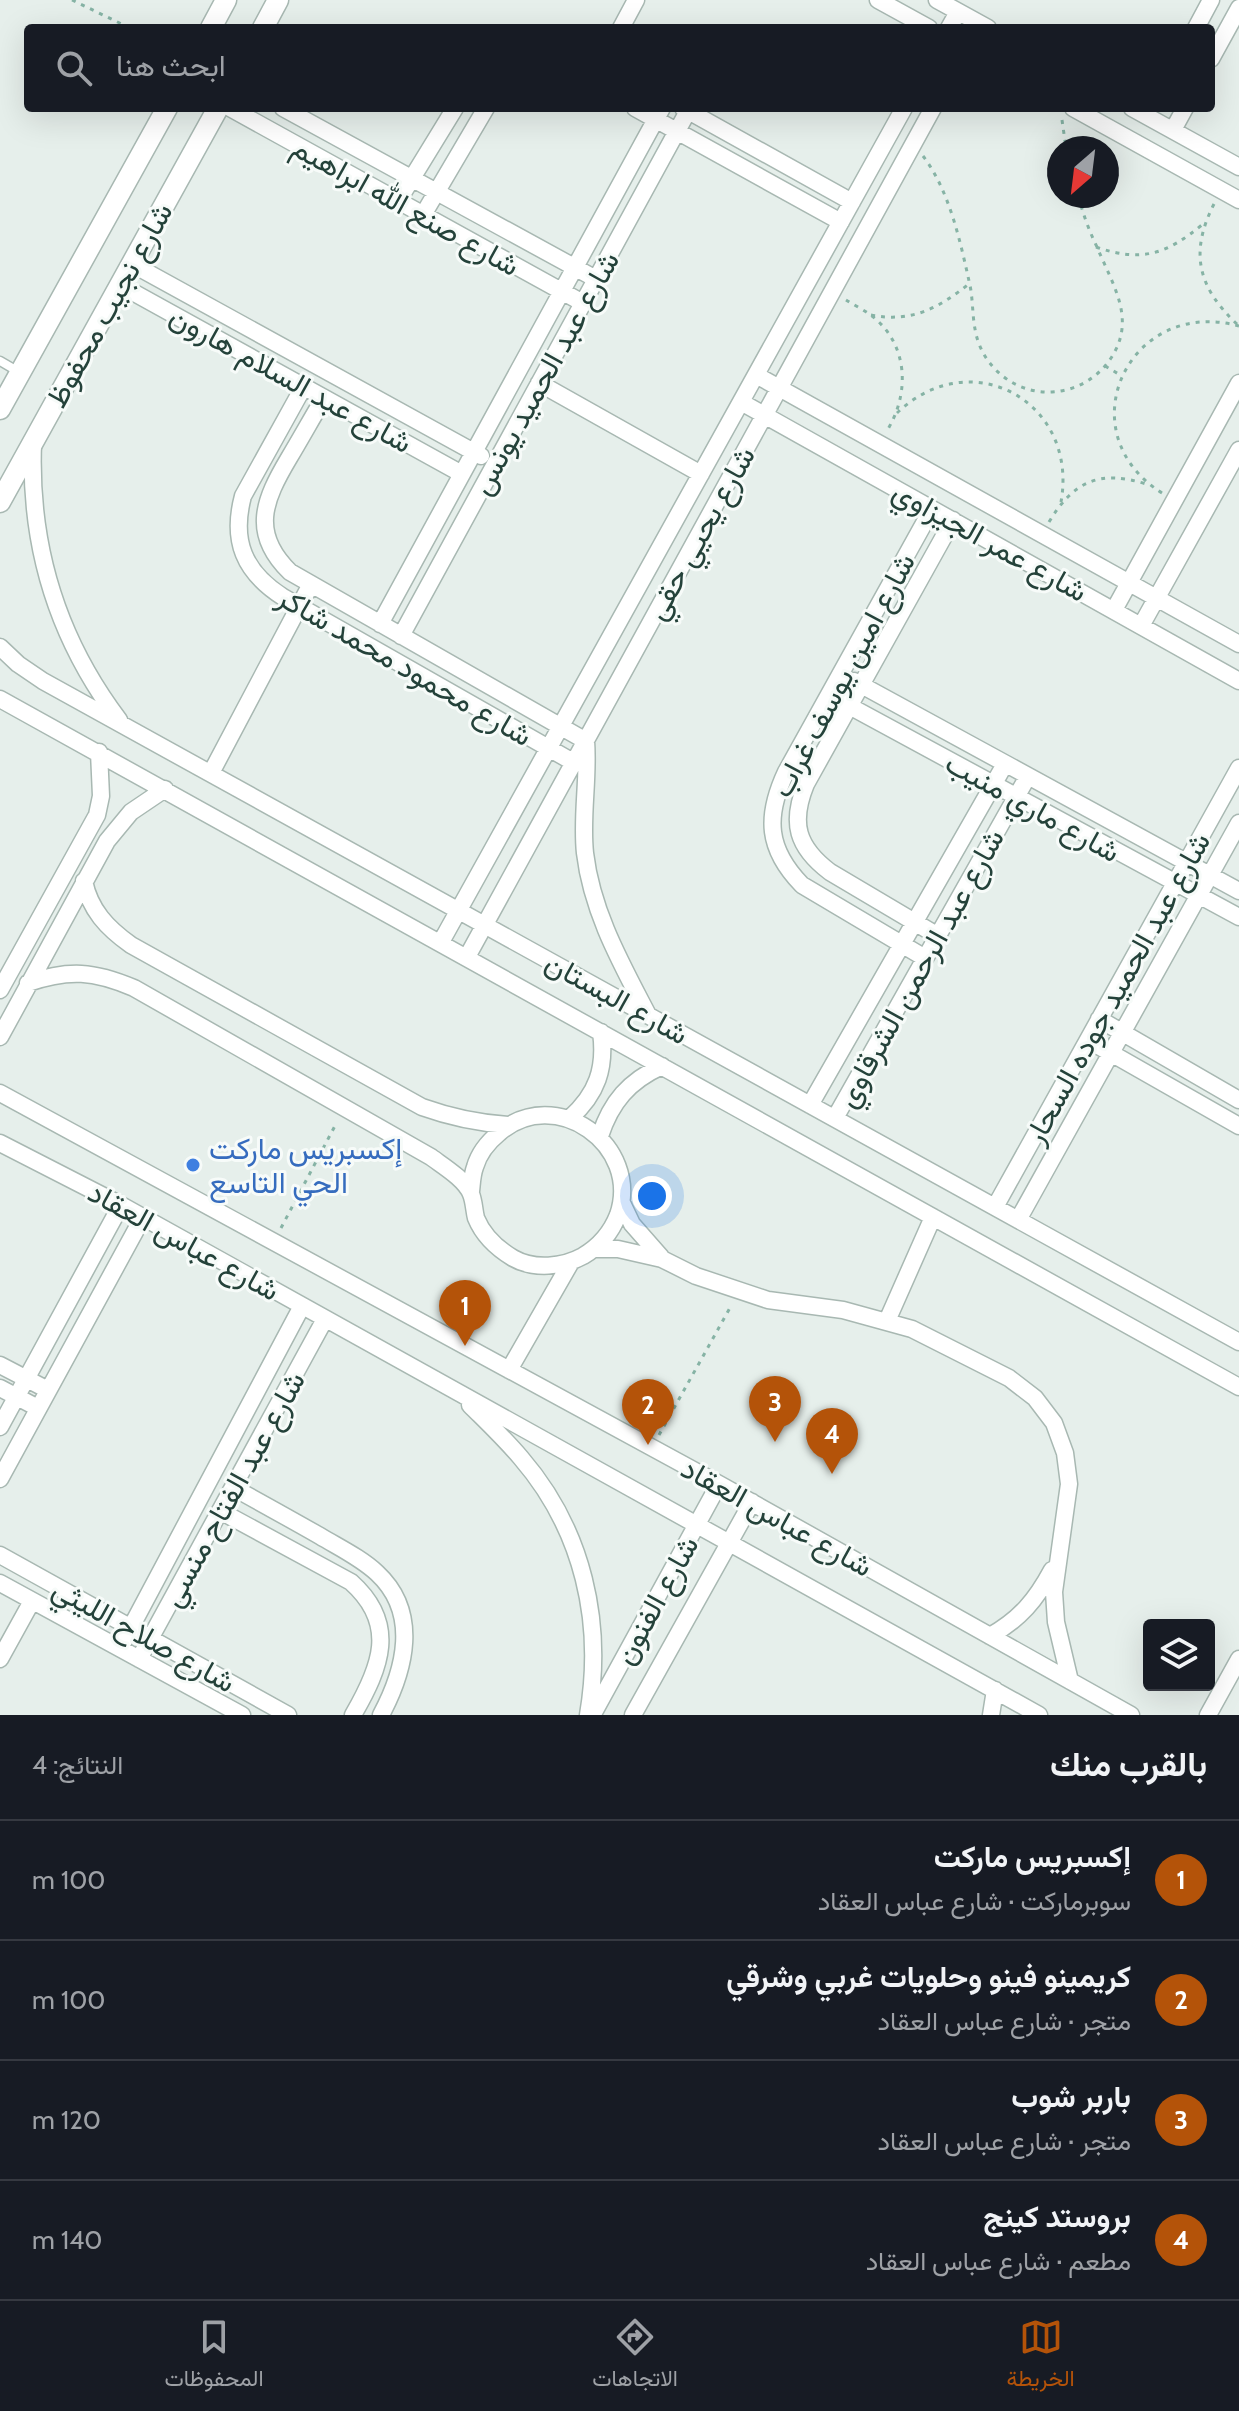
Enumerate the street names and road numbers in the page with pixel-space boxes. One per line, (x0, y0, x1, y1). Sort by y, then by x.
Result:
street label: شارع صنع الله ابراهيم (285, 128, 526, 286)
street label: شارع نجيب محفوظ (37, 196, 182, 415)
street label: شارع عبد الحميد يونس (463, 245, 629, 502)
street label: شارع عبد السلام هارون (162, 297, 419, 463)
street label: شارع يحيي حقي (637, 440, 768, 629)
street label: شارع عمر الجيزاوي (883, 472, 1094, 615)
street label: شارع امين يوسف غراب (763, 547, 925, 804)
street label: شارع محمود محمد شاكر (269, 577, 539, 756)
street label: شارع ماري منيب (936, 744, 1127, 875)
street label: شارع عبد الرحمن الشرقاوي (828, 822, 1017, 1117)
street label: شارع عبد الحميد جوده السحار (1015, 826, 1220, 1152)
street label: شارع البستان (538, 944, 695, 1054)
street label: شارع عباس العقاد (81, 1173, 286, 1311)
street label: شارع عبد الفتاح منسي (153, 1365, 318, 1616)
street label: شارع عباس العقاد (674, 1449, 879, 1587)
street label: شارع الفنون (606, 1529, 708, 1672)
street label: شارع صلاح الليثي (43, 1570, 242, 1706)

